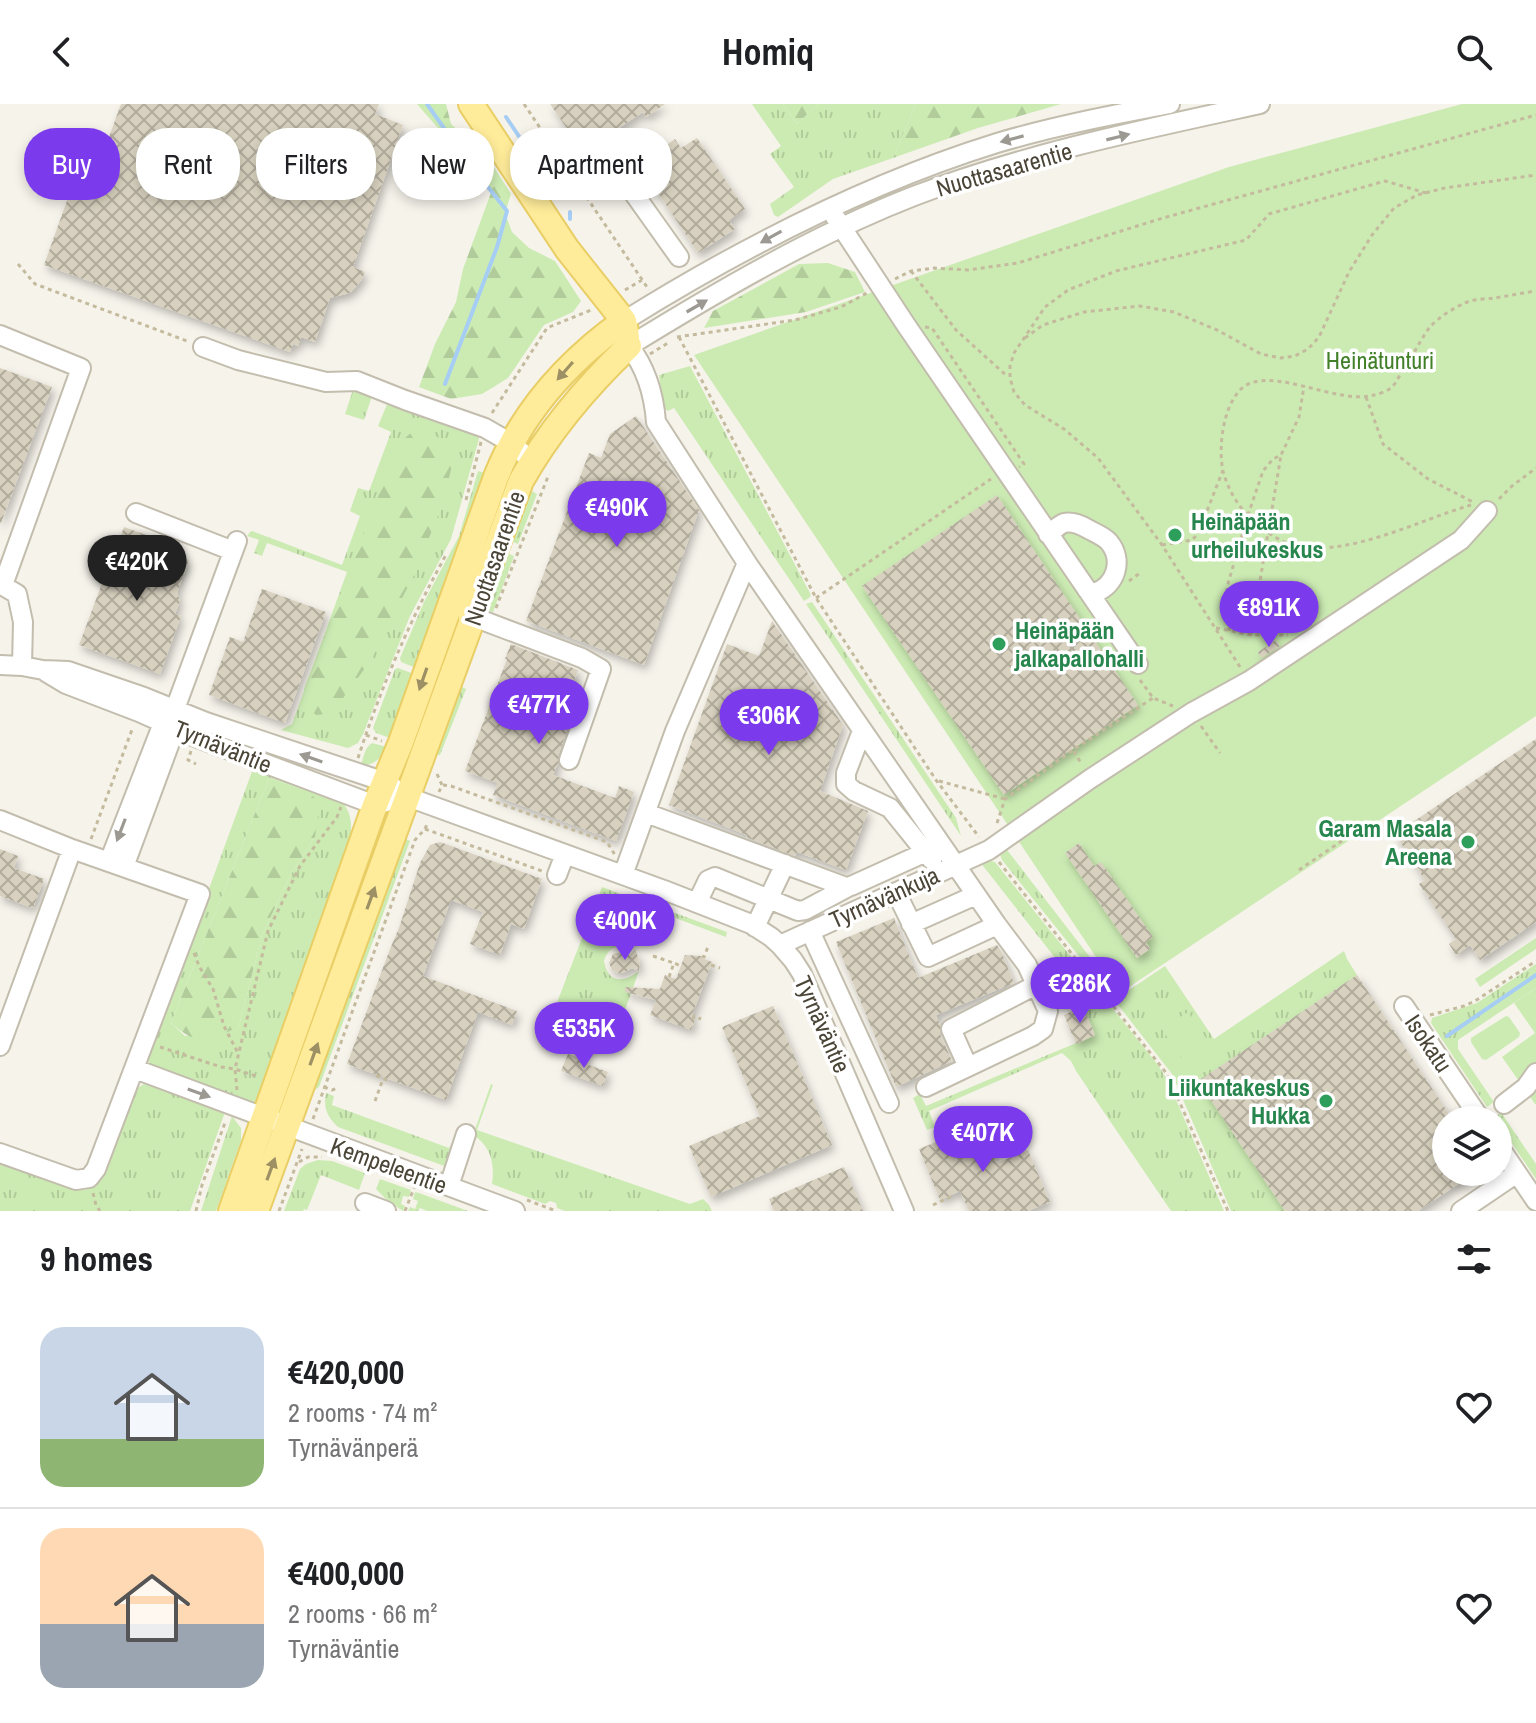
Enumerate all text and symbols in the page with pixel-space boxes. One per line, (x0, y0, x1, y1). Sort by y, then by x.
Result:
text: Homiq (722, 28, 814, 76)
icon: back (40, 30, 84, 74)
icon: search (1452, 30, 1496, 74)
chip: Buy (24, 128, 120, 200)
chip: Rent (136, 128, 240, 200)
chip: Filters (256, 128, 376, 200)
chip: New (392, 128, 494, 200)
chip: Apartment (510, 128, 672, 200)
one-way arrow (1105, 130, 1130, 142)
street label: Nuottasaarentie (932, 134, 1076, 204)
one-way arrow (999, 134, 1024, 146)
one-way arrow (760, 229, 782, 243)
one-way arrow (685, 299, 708, 313)
park label: Heinätunturi (1326, 344, 1434, 376)
one-way arrow (557, 361, 574, 381)
pin: €490K (561, 481, 673, 549)
street label: Nuottasaarentie (456, 487, 532, 629)
text: €490K (586, 489, 648, 524)
place label: Heinäpään urheilukeskus (1191, 505, 1323, 565)
marker: Heinäpään urheilukeskus (1166, 526, 1184, 544)
pin: €420K (81, 535, 193, 603)
text: €420K (106, 543, 168, 578)
pin: €891K (1213, 581, 1325, 649)
text: €891K (1238, 589, 1300, 624)
place label: Heinäpään jalkapallohalli (1014, 614, 1144, 674)
marker: Heinäpään jalkapallohalli (990, 635, 1008, 653)
one-way arrow (416, 668, 429, 692)
pin: €477K (483, 678, 595, 746)
text: €477K (508, 686, 570, 721)
pin: €306K (713, 689, 825, 757)
text: €306K (738, 697, 800, 732)
street label: Tyrnäväntie (169, 712, 277, 780)
one-way arrow (299, 751, 323, 764)
place label: Garam Masala Areena (1319, 812, 1452, 872)
one-way arrow (114, 819, 127, 843)
marker: Garam Masala Areena (1459, 833, 1477, 851)
street label: Tyrnävänkuja (824, 859, 944, 935)
one-way arrow (365, 886, 378, 910)
pin: €400K (569, 894, 681, 962)
text: €400K (594, 902, 656, 937)
pin: €286K (1024, 957, 1136, 1025)
text: €286K (1049, 965, 1111, 1000)
street label: Tyrnäväntie (787, 971, 859, 1077)
pin: €535K (528, 1002, 640, 1070)
street label: Isokatu (1398, 1008, 1460, 1078)
text: €535K (553, 1010, 615, 1045)
one-way arrow (308, 1042, 321, 1066)
place label: Liikuntakeskus Hukka (1168, 1071, 1310, 1131)
one-way arrow (187, 1088, 211, 1100)
marker: Liikuntakeskus Hukka (1317, 1092, 1335, 1110)
pin: €407K (927, 1106, 1039, 1174)
map controls (1432, 1106, 1512, 1186)
button: layers (1432, 1106, 1512, 1186)
text: €407K (952, 1114, 1014, 1149)
street label: Kempeleentie (326, 1129, 452, 1201)
one-way arrow (266, 1157, 278, 1181)
text: 9 homes (40, 1236, 153, 1282)
icon: filters (1452, 1237, 1496, 1281)
text: €420,000 (288, 1349, 404, 1395)
icon: home (104, 1359, 200, 1455)
icon: heart (1452, 1385, 1496, 1429)
text: 2 rooms · 74 m² (288, 1395, 437, 1430)
text: Tyrnävänperä (288, 1430, 418, 1465)
text: €400,000 (288, 1550, 404, 1596)
icon: home (104, 1560, 200, 1656)
icon: heart (1452, 1586, 1496, 1630)
text: 2 rooms · 66 m² (288, 1596, 437, 1631)
text: Tyrnäväntie (288, 1631, 399, 1666)

